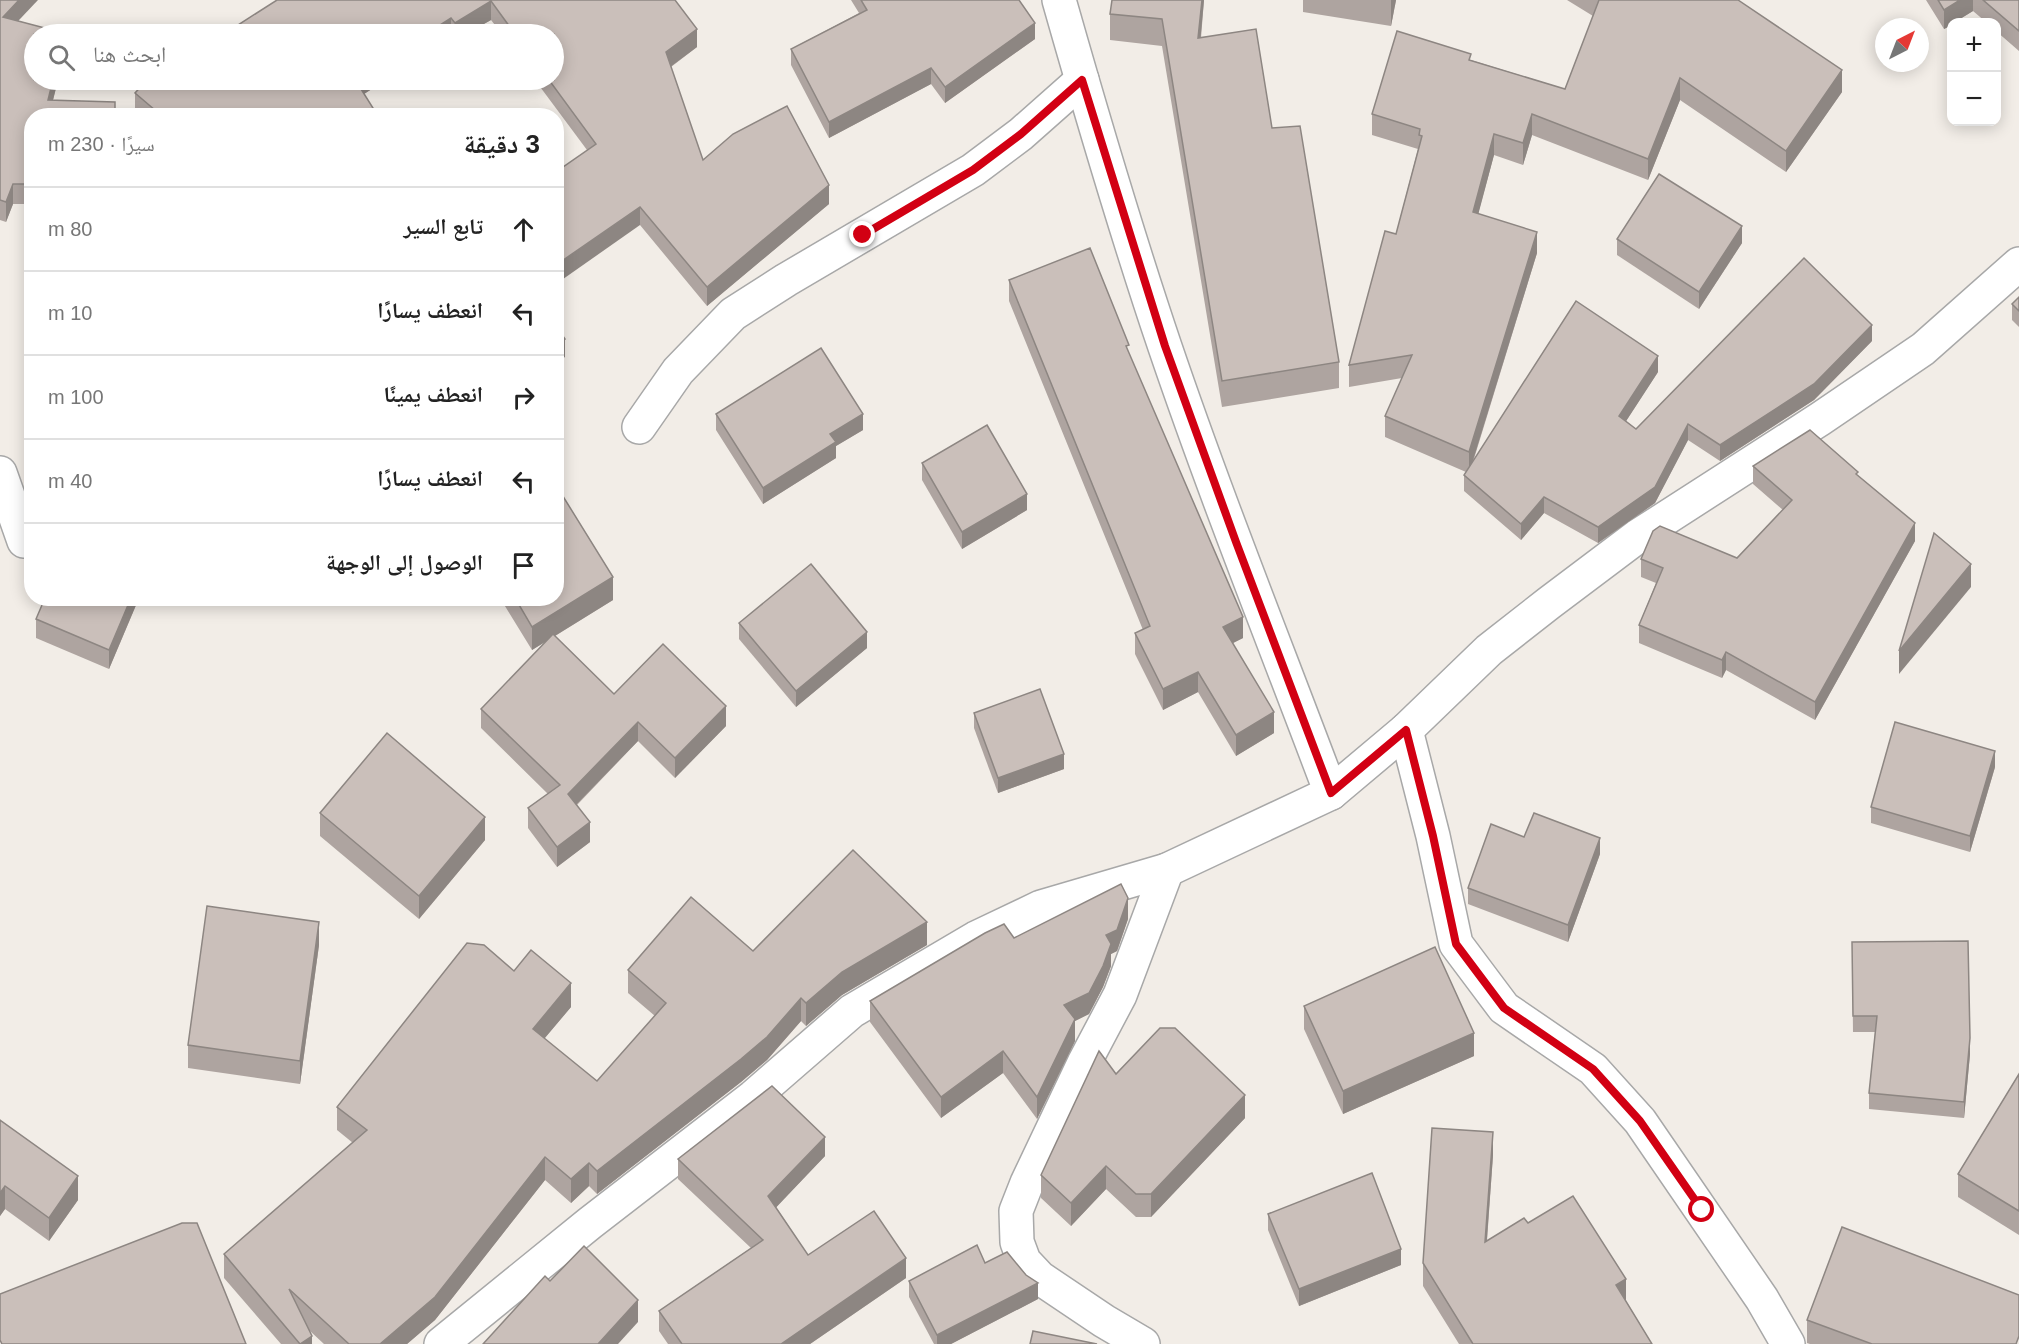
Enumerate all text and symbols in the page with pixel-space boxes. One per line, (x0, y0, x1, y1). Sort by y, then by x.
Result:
north arrow (1875, 18, 1929, 72)
map controls (1947, 18, 2001, 126)
button: + (1947, 18, 2001, 72)
search box (24, 24, 564, 90)
icon: search (45, 41, 78, 74)
text: ابحث هنا (93, 42, 166, 67)
button: − (1947, 72, 2001, 126)
text: 3 دقيقة (464, 129, 540, 159)
text: سيرًا · 230 m (48, 133, 155, 155)
icon: ahead (507, 213, 540, 246)
text: تابع السير (403, 214, 483, 239)
text: 80 m (48, 218, 92, 240)
route end (849, 221, 875, 247)
icon: left (507, 297, 540, 330)
text: انعطف يسارًا (377, 298, 483, 323)
text: 10 m (48, 302, 92, 324)
icon: right (507, 381, 540, 414)
text: انعطف يمينًا (384, 382, 483, 407)
text: 100 m (48, 386, 104, 408)
icon: left (507, 465, 540, 498)
text: انعطف يسارًا (377, 466, 483, 491)
text: 40 m (48, 470, 92, 492)
icon: arrive (507, 549, 540, 582)
text: الوصول إلى الوجهة (326, 550, 483, 575)
route start (1688, 1196, 1714, 1222)

